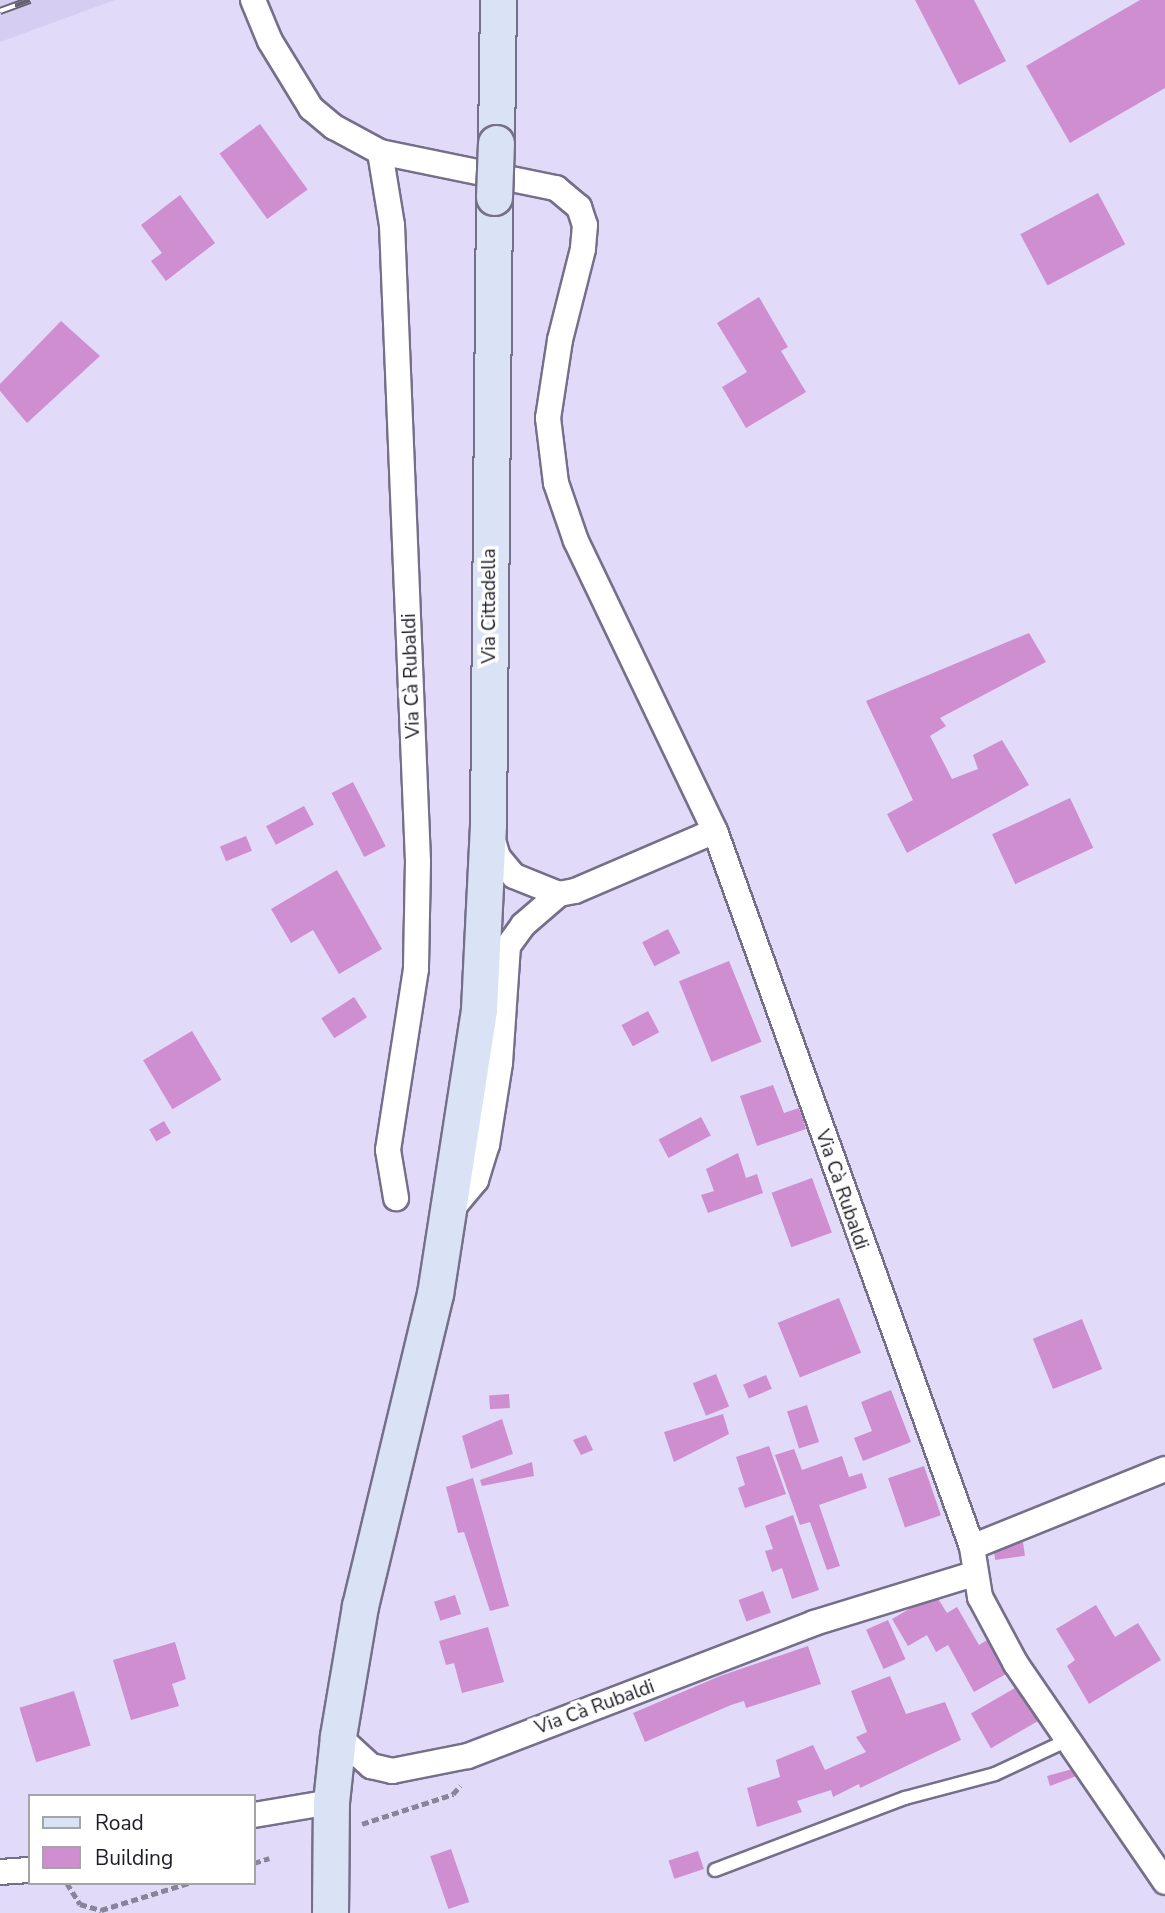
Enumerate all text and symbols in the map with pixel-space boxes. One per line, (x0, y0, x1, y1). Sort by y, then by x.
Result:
street label: Via Cittadella (479, 548, 501, 664)
street label: Via Cà Rubaldi (398, 613, 426, 739)
street label: Via Cà Rubaldi (810, 1127, 872, 1253)
street label: Via Cà Rubaldi (532, 1676, 658, 1740)
legend (28, 1794, 256, 1885)
text: Road (95, 1809, 144, 1837)
text: Building (95, 1844, 173, 1872)

